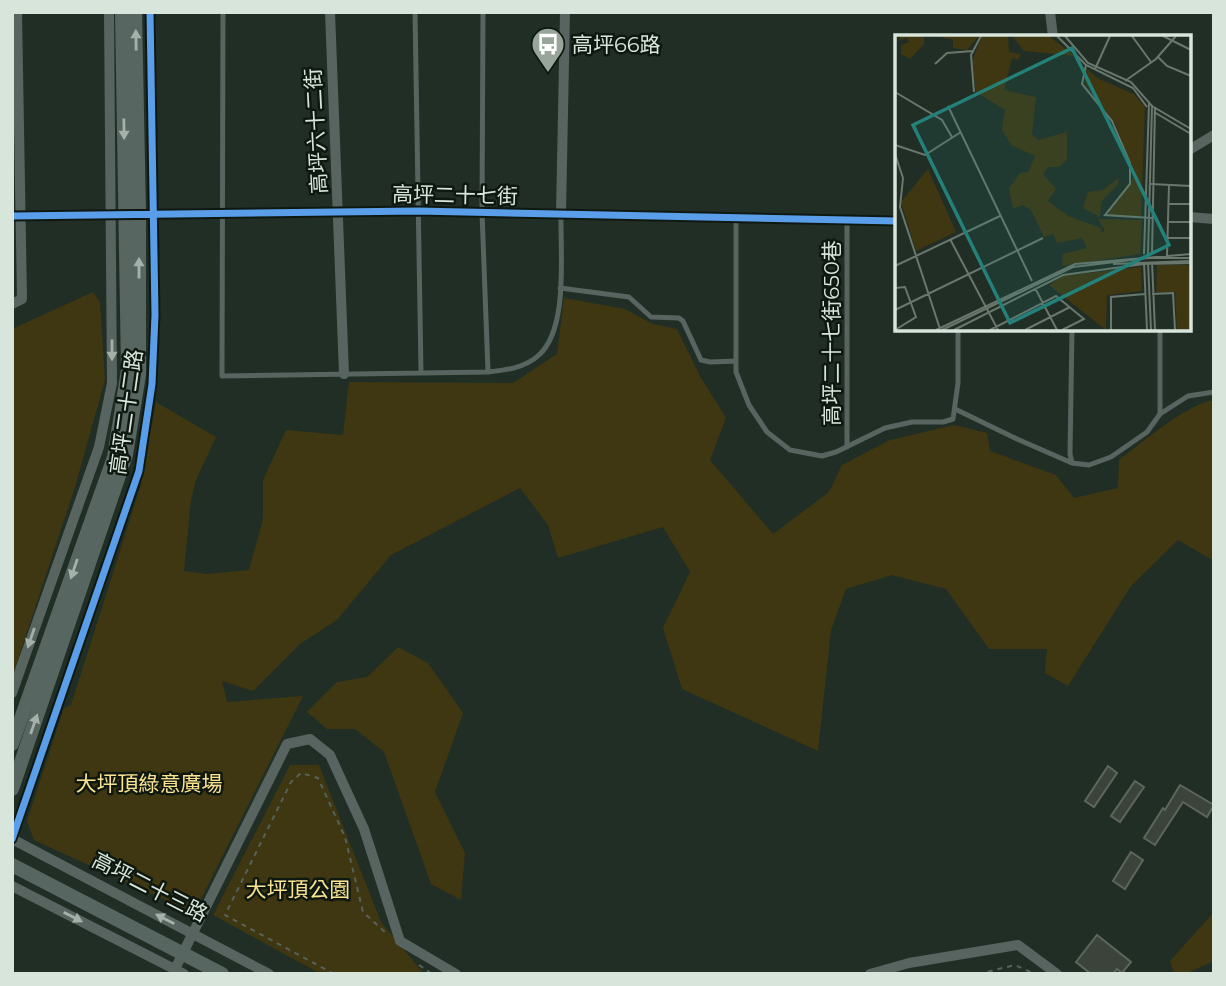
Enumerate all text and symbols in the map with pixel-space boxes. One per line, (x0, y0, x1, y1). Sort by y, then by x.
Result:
bus stop icon: 高坪66路 (529, 25, 567, 74)
one-way arrow (130, 29, 142, 51)
place label: 高坪66路 (572, 32, 661, 57)
inset map (895, 35, 1191, 331)
street label: 高坪六十二街 (300, 67, 332, 195)
one-way arrow (118, 119, 130, 141)
street label: 高坪二十七街 (392, 181, 518, 209)
street label: 高坪二十七街650巷 (819, 240, 844, 426)
one-way arrow (133, 257, 145, 279)
one-way arrow (106, 339, 118, 361)
street label: 高坪二十二路 (105, 348, 147, 476)
one-way arrow (68, 559, 79, 580)
one-way arrow (25, 628, 36, 649)
one-way arrow (29, 713, 40, 734)
park label: 大坪頂綠意廣場 (76, 771, 223, 796)
street label: 高坪二十三路 (88, 847, 212, 927)
park label: 大坪頂公園 (246, 877, 351, 902)
one-way arrow (63, 911, 83, 922)
one-way arrow (155, 913, 175, 925)

